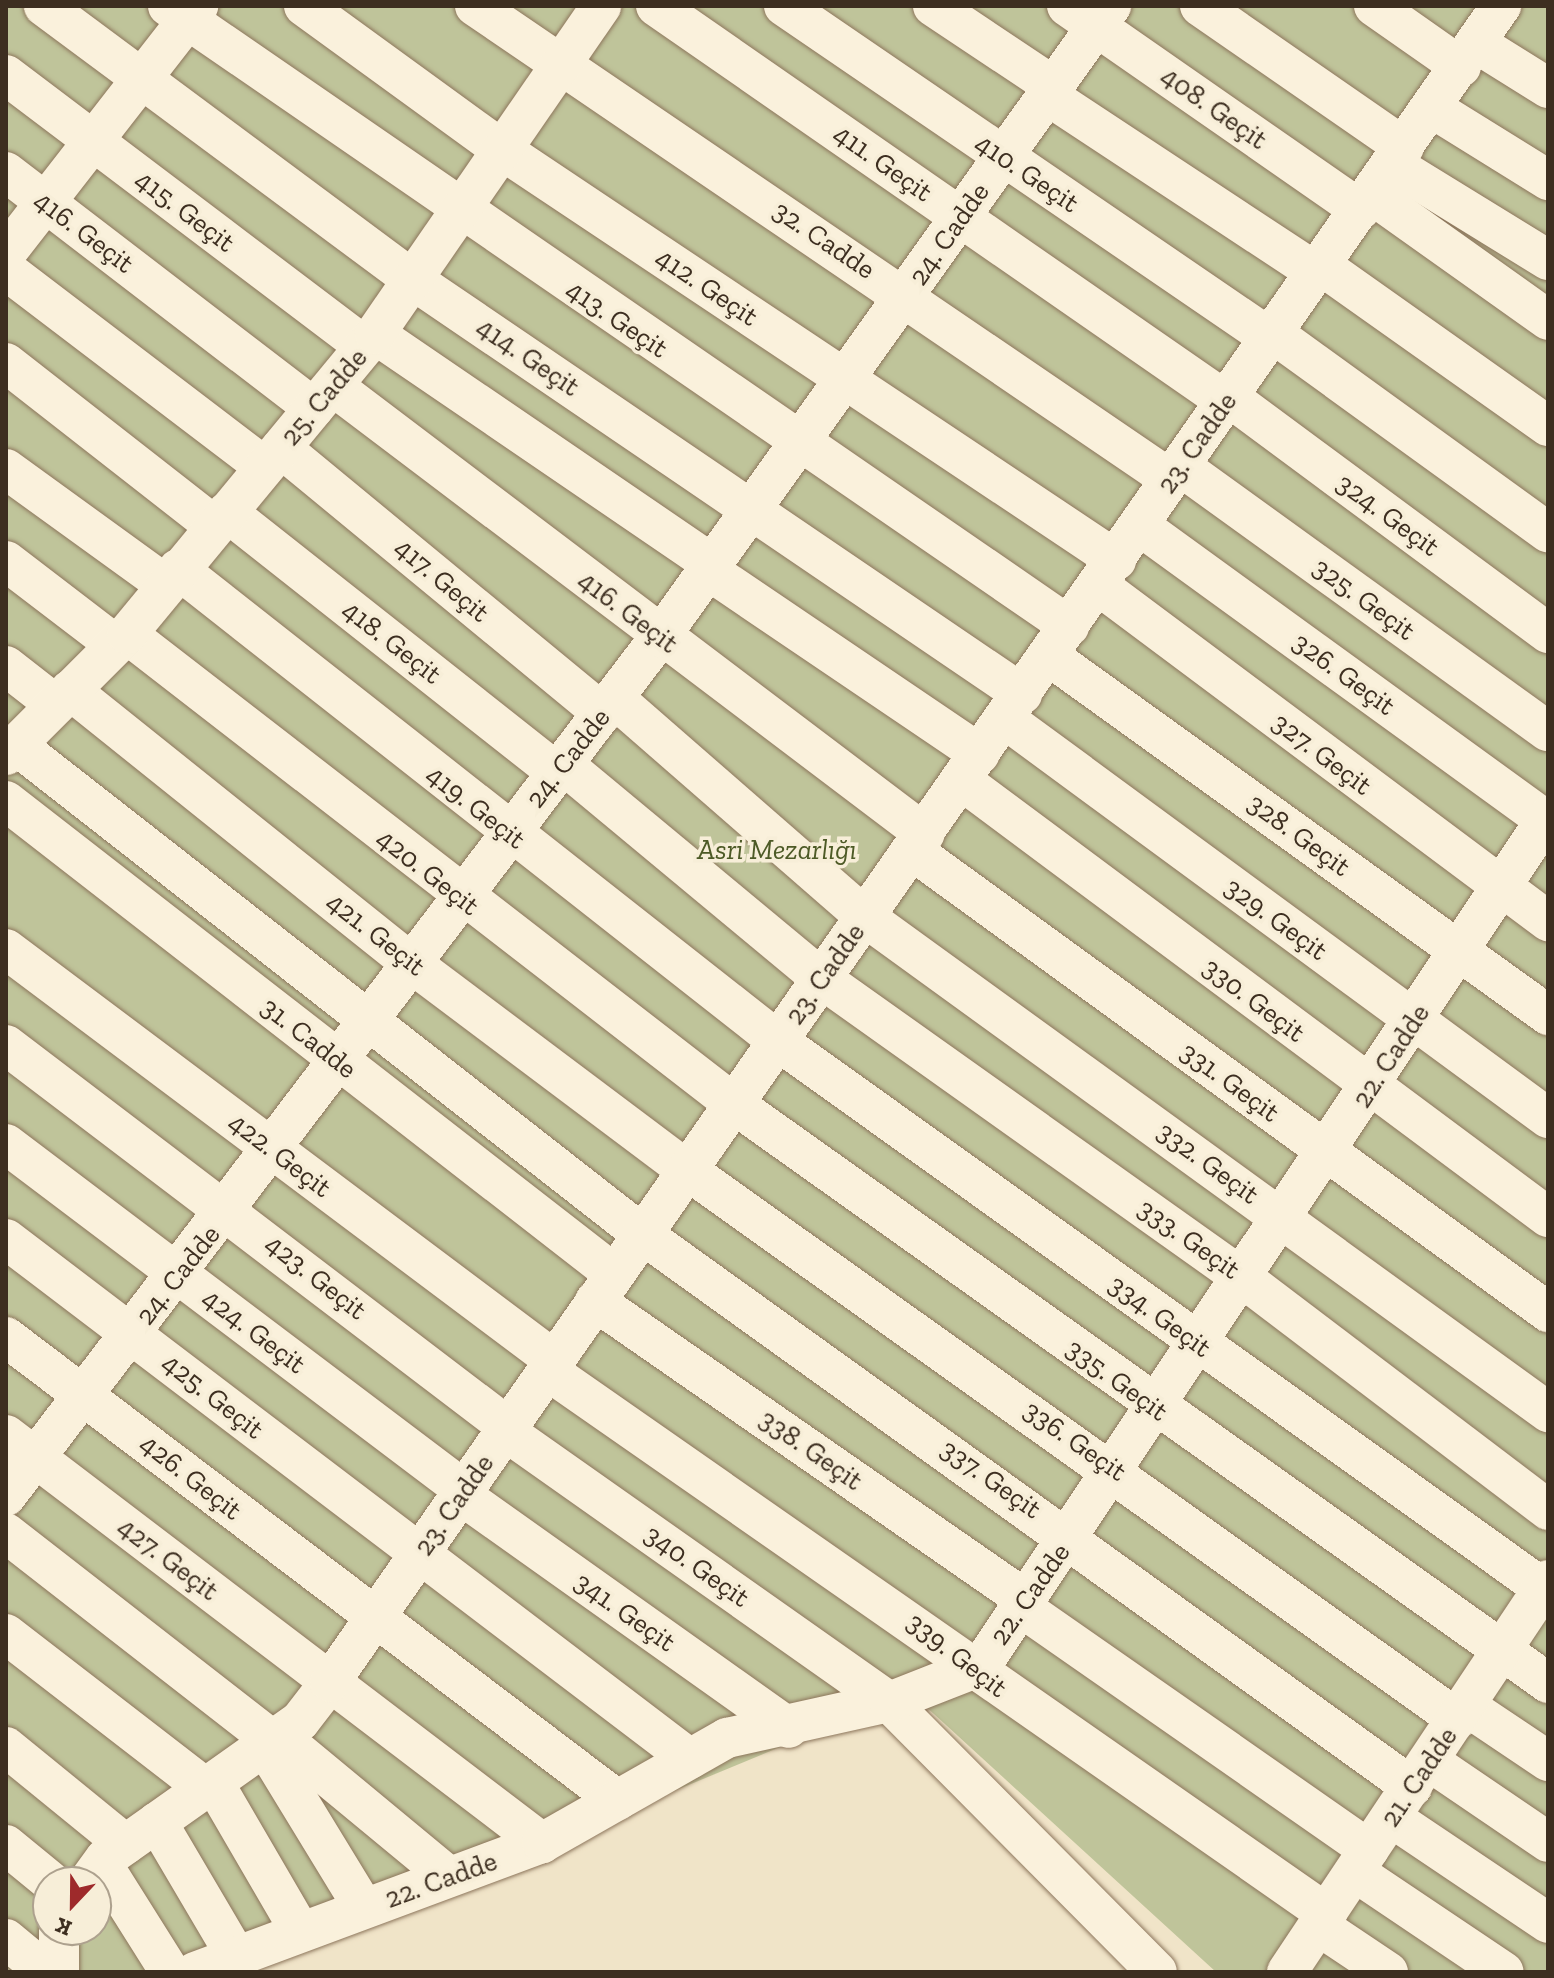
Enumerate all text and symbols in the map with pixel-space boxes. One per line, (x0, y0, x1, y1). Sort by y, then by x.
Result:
street label: 408. Geçit (1154, 59, 1274, 157)
street label: 411. Geçit (827, 117, 939, 209)
street label: 410. Geçit (969, 126, 1085, 220)
street label: 415. Geçit (129, 163, 241, 259)
street label: 24. Cadde (902, 176, 996, 292)
street label: 416. Geçit (27, 184, 141, 280)
street label: 32. Cadde (767, 194, 881, 286)
street label: 412. Geçit (649, 241, 765, 333)
street label: 413. Geçit (560, 273, 674, 365)
street label: 414. Geçit (470, 310, 586, 404)
street label: 25. Cadde (274, 342, 374, 452)
street label: 23. Cadde (1150, 386, 1244, 500)
street label: 324. Geçit (1330, 466, 1446, 564)
street label: 417. Geçit (388, 531, 496, 629)
street label: 325. Geçit (1306, 551, 1422, 647)
street label: 416. Geçit (571, 564, 685, 660)
street label: 418. Geçit (336, 593, 448, 691)
street label: 326. Geçit (1286, 626, 1402, 722)
street label: 24. Cadde (519, 701, 617, 815)
street label: 327. Geçit (1266, 706, 1378, 802)
street label: 419. Geçit (420, 758, 532, 856)
street label: 328. Geçit (1241, 786, 1357, 884)
street label: 420. Geçit (370, 821, 486, 923)
park label: Asri Mezarlığı (697, 833, 857, 867)
street label: 329. Geçit (1218, 870, 1334, 968)
street label: 421. Geçit (320, 885, 432, 983)
street label: 23. Cadde (778, 917, 872, 1031)
street label: 330. Geçit (1196, 951, 1312, 1049)
street label: 31. Cadde (254, 990, 364, 1086)
street label: 22. Cadde (1345, 998, 1437, 1114)
street label: 331. Geçit (1174, 1035, 1286, 1129)
street label: 422. Geçit (222, 1106, 338, 1204)
street label: 332. Geçit (1150, 1115, 1266, 1211)
street label: 333. Geçit (1131, 1192, 1247, 1286)
street label: 24. Cadde (129, 1218, 227, 1332)
street label: 423. Geçit (259, 1227, 373, 1327)
street label: 334. Geçit (1102, 1268, 1218, 1364)
street label: 424. Geçit (196, 1281, 312, 1381)
street label: 335. Geçit (1060, 1332, 1174, 1428)
street label: 425. Geçit (155, 1346, 271, 1446)
street label: 336. Geçit (1017, 1393, 1133, 1489)
street label: 338. Geçit (753, 1402, 869, 1498)
street label: 426. Geçit (133, 1427, 249, 1527)
street label: 337. Geçit (934, 1432, 1048, 1526)
street label: 23. Cadde (407, 1448, 501, 1562)
street label: 427. Geçit (111, 1510, 225, 1608)
street label: 340. Geçit (638, 1518, 756, 1614)
street label: 22. Cadde (983, 1537, 1077, 1651)
street label: 341. Geçit (568, 1565, 682, 1659)
street label: 339. Geçit (900, 1605, 1014, 1705)
street label: 21. Cadde (1373, 1721, 1465, 1833)
street label: 22. Cadde (380, 1844, 502, 1916)
north arrow (32, 1866, 112, 1946)
text: K (52, 1912, 76, 1942)

